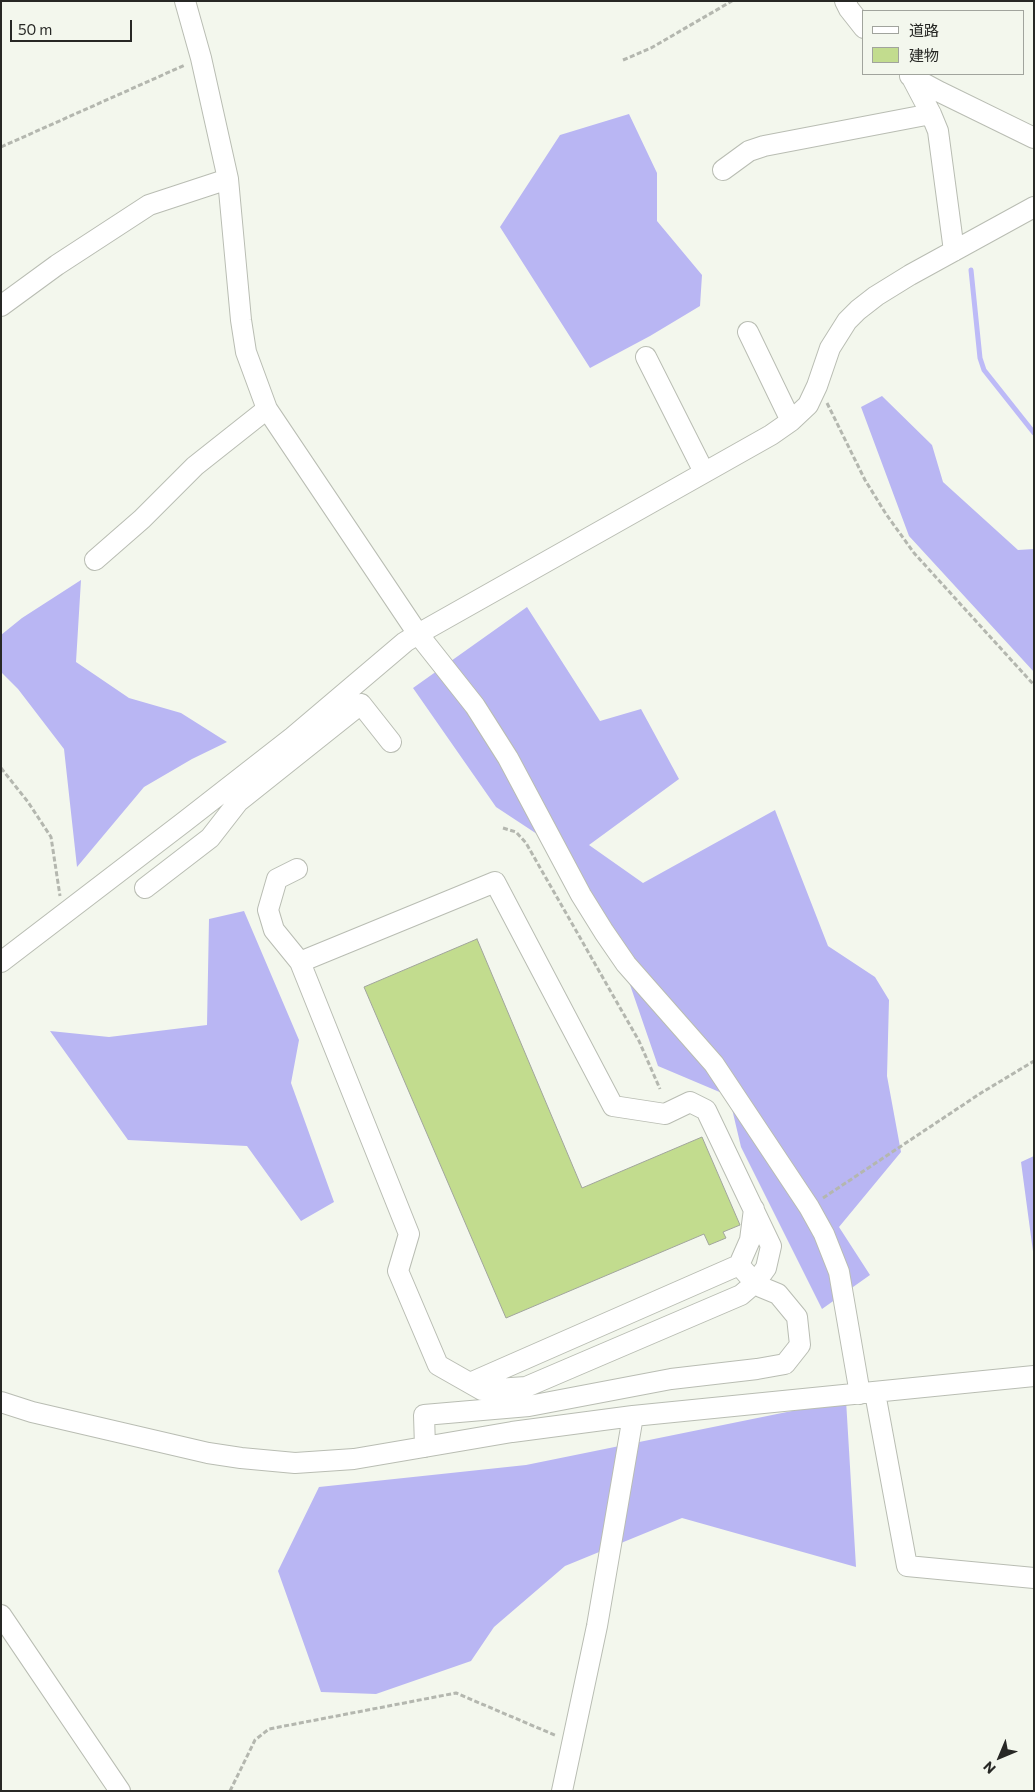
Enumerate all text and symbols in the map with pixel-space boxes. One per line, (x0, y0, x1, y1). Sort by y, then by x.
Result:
scale bar (12, 10, 135, 42)
legend (862, 10, 1025, 75)
text: 50 m (18, 20, 52, 38)
text: 道路 (909, 21, 939, 39)
text: 建物 (909, 46, 939, 64)
north arrow (975, 1732, 1025, 1782)
text: N (979, 1758, 999, 1778)

